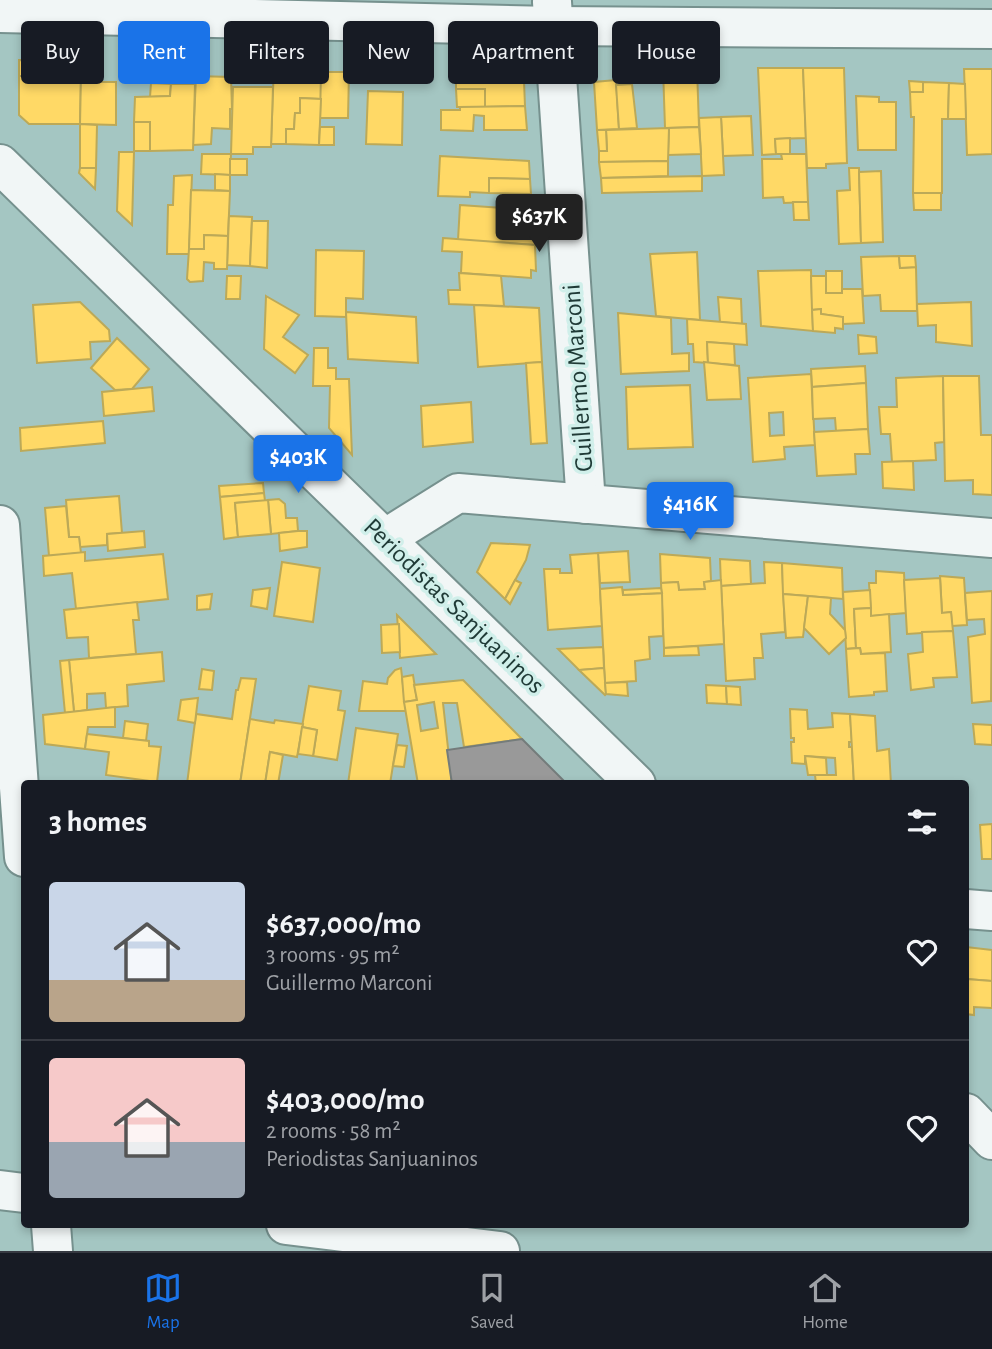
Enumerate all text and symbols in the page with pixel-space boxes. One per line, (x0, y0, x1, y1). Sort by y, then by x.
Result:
chip: Buy (21, 21, 104, 84)
chip: Rent (118, 21, 210, 84)
chip: Filters (224, 21, 329, 84)
chip: New (343, 21, 434, 84)
chip: Apartment (448, 21, 598, 84)
chip: House (612, 21, 720, 84)
pin: $637K (490, 194, 588, 254)
text: $637K (512, 205, 566, 228)
street label: Guillermo Marconi (558, 283, 598, 473)
pin: $403K (249, 435, 347, 495)
text: $403K (269, 446, 327, 469)
pin: $416K (641, 482, 739, 542)
text: $416K (663, 493, 717, 516)
street label: Periodistas Sanjuaninos (359, 513, 549, 699)
icon: filters (903, 803, 941, 841)
text: 3 homes (49, 807, 147, 837)
text: $637,000/mo (266, 909, 421, 939)
icon: home (105, 910, 189, 994)
icon: heart (903, 933, 941, 971)
text: 3 rooms · 95 m² (266, 944, 399, 967)
text: Guillermo Marconi (266, 972, 433, 995)
text: $403,000/mo (266, 1085, 424, 1115)
icon: home (105, 1086, 189, 1170)
icon: heart (903, 1109, 941, 1147)
text: 2 rooms · 58 m² (266, 1120, 401, 1143)
text: Periodistas Sanjuaninos (266, 1148, 478, 1171)
tab: Map (144, 1269, 182, 1334)
tab: Saved (470, 1269, 514, 1334)
tab: Home (802, 1269, 848, 1334)

